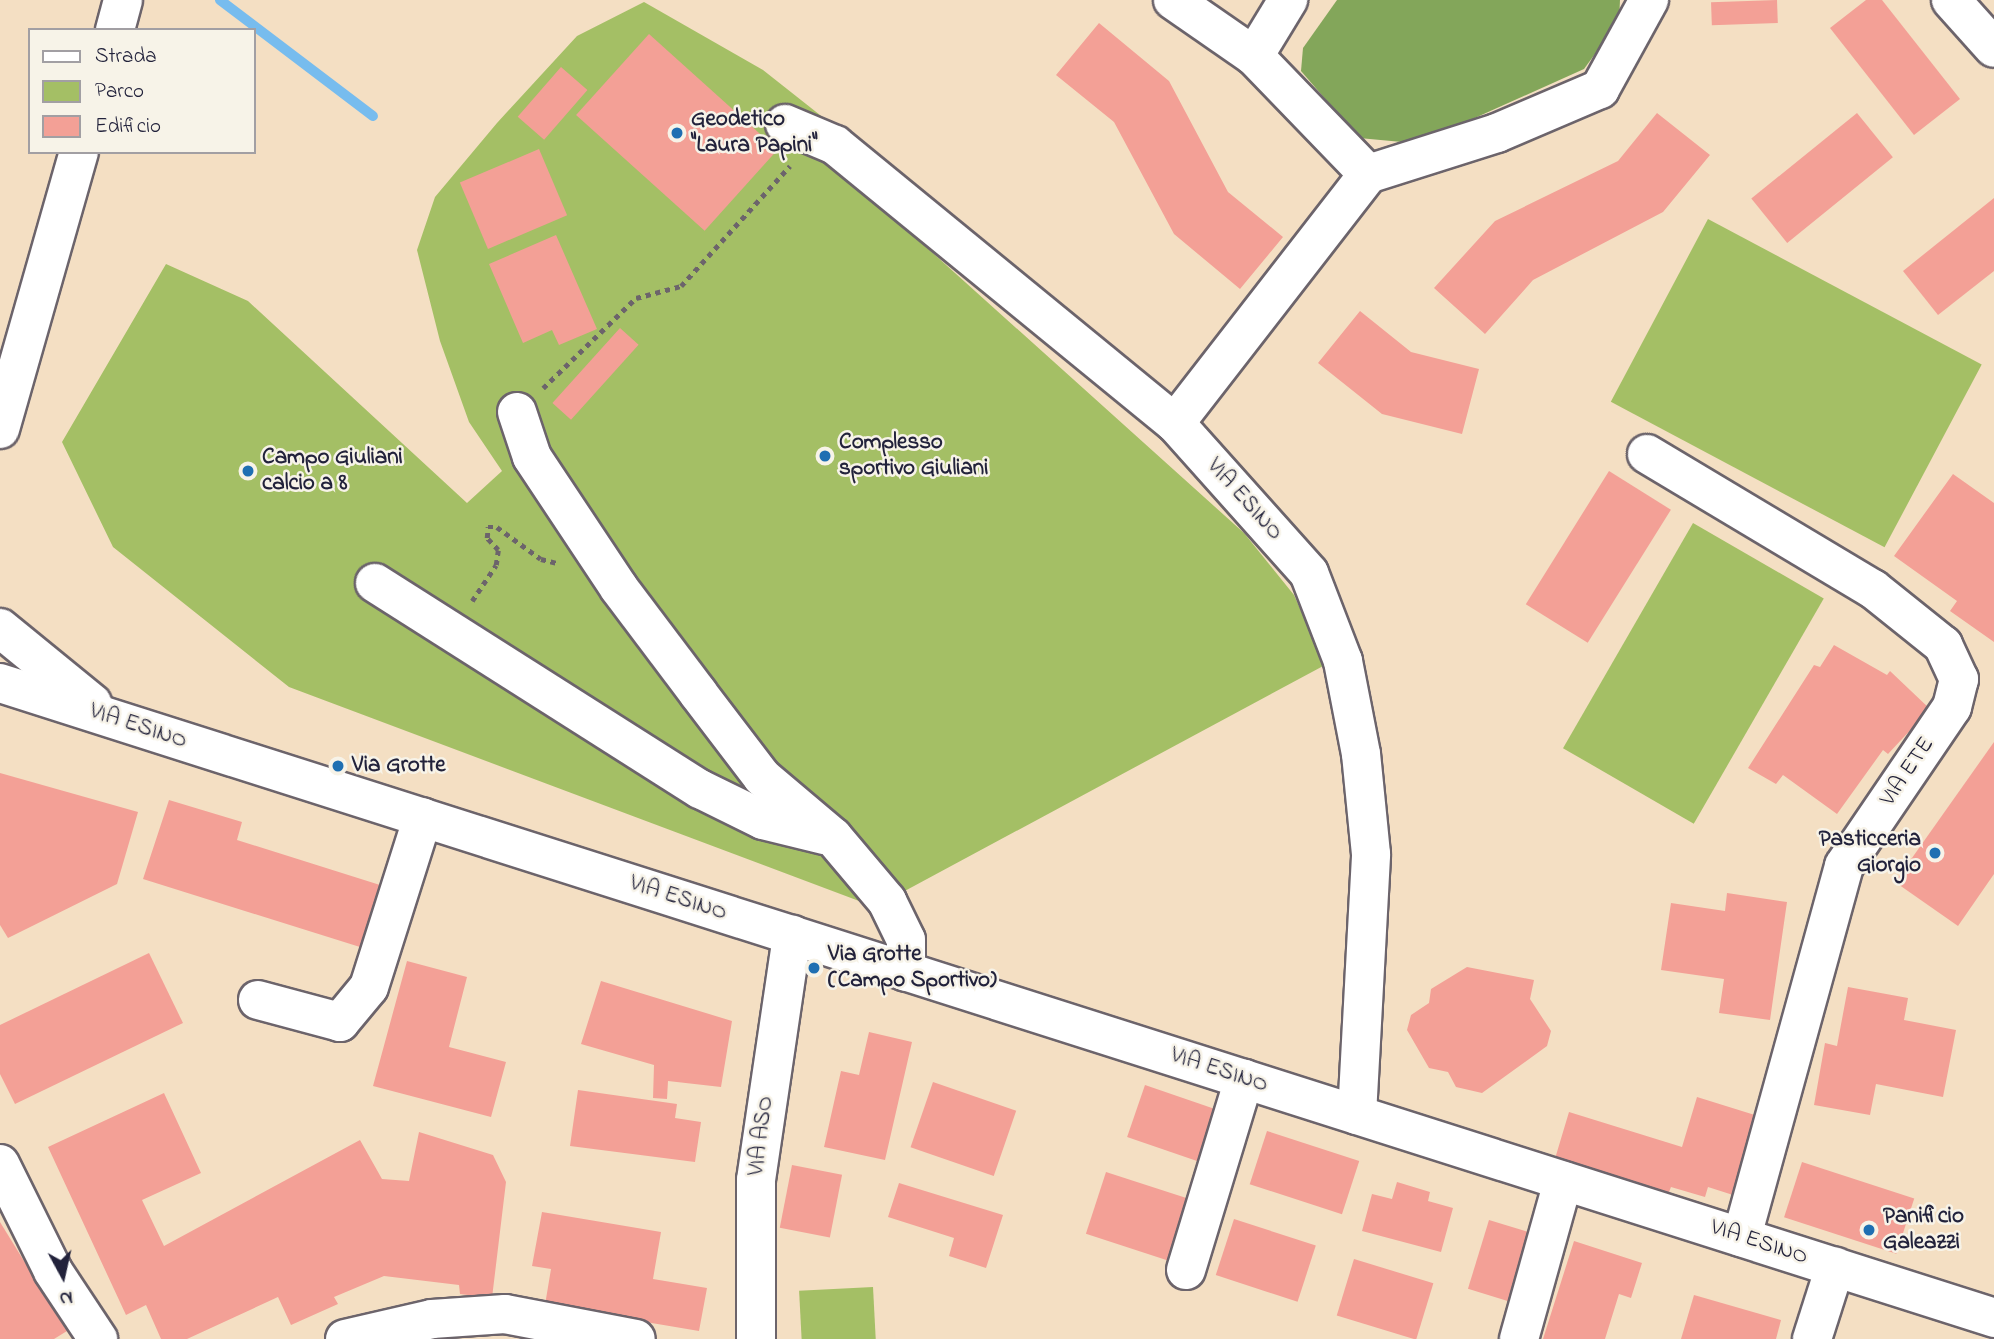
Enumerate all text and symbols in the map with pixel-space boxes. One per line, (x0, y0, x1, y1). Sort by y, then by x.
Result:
legend (28, 28, 256, 154)
text: Strada (95, 42, 157, 72)
text: Parco (95, 77, 144, 107)
place label: Geodetico "Laura Papini" (691, 106, 818, 160)
text: Edificio (95, 112, 161, 142)
marker: Geodetico "Laura Papini" (669, 125, 685, 141)
place label: Complesso sportivo Giuliani (839, 429, 988, 483)
place label: Campo Giuliani calcio a 8 (262, 444, 403, 498)
marker: Complesso sportivo Giuliani (817, 448, 833, 464)
street label: VIA ESINO (1200, 453, 1288, 547)
marker: Campo Giuliani calcio a 8 (240, 463, 256, 479)
street label: VIA ESINO (86, 698, 190, 756)
street label: VIA ETE (1875, 732, 1941, 812)
place label: Via Grotte (352, 752, 446, 780)
marker: Via Grotte (330, 758, 346, 774)
place label: Pasticceria Giorgio (1819, 826, 1921, 880)
marker: Pasticceria Giorgio (1927, 845, 1943, 861)
street label: VIA ESINO (626, 870, 730, 928)
place label: Via Grotte (Campo Sportivo) (828, 941, 997, 995)
marker: Via Grotte (Campo Sportivo) (806, 960, 822, 976)
street label: VIA ESINO (1167, 1042, 1271, 1100)
street label: VIA ASO (743, 1095, 781, 1177)
place label: Panificio Galeazzi (1883, 1203, 1964, 1257)
street label: VIA ESINO (1707, 1214, 1811, 1272)
marker: Panificio Galeazzi (1861, 1222, 1877, 1238)
north arrow (28, 1241, 98, 1311)
text: N (58, 1283, 74, 1312)

